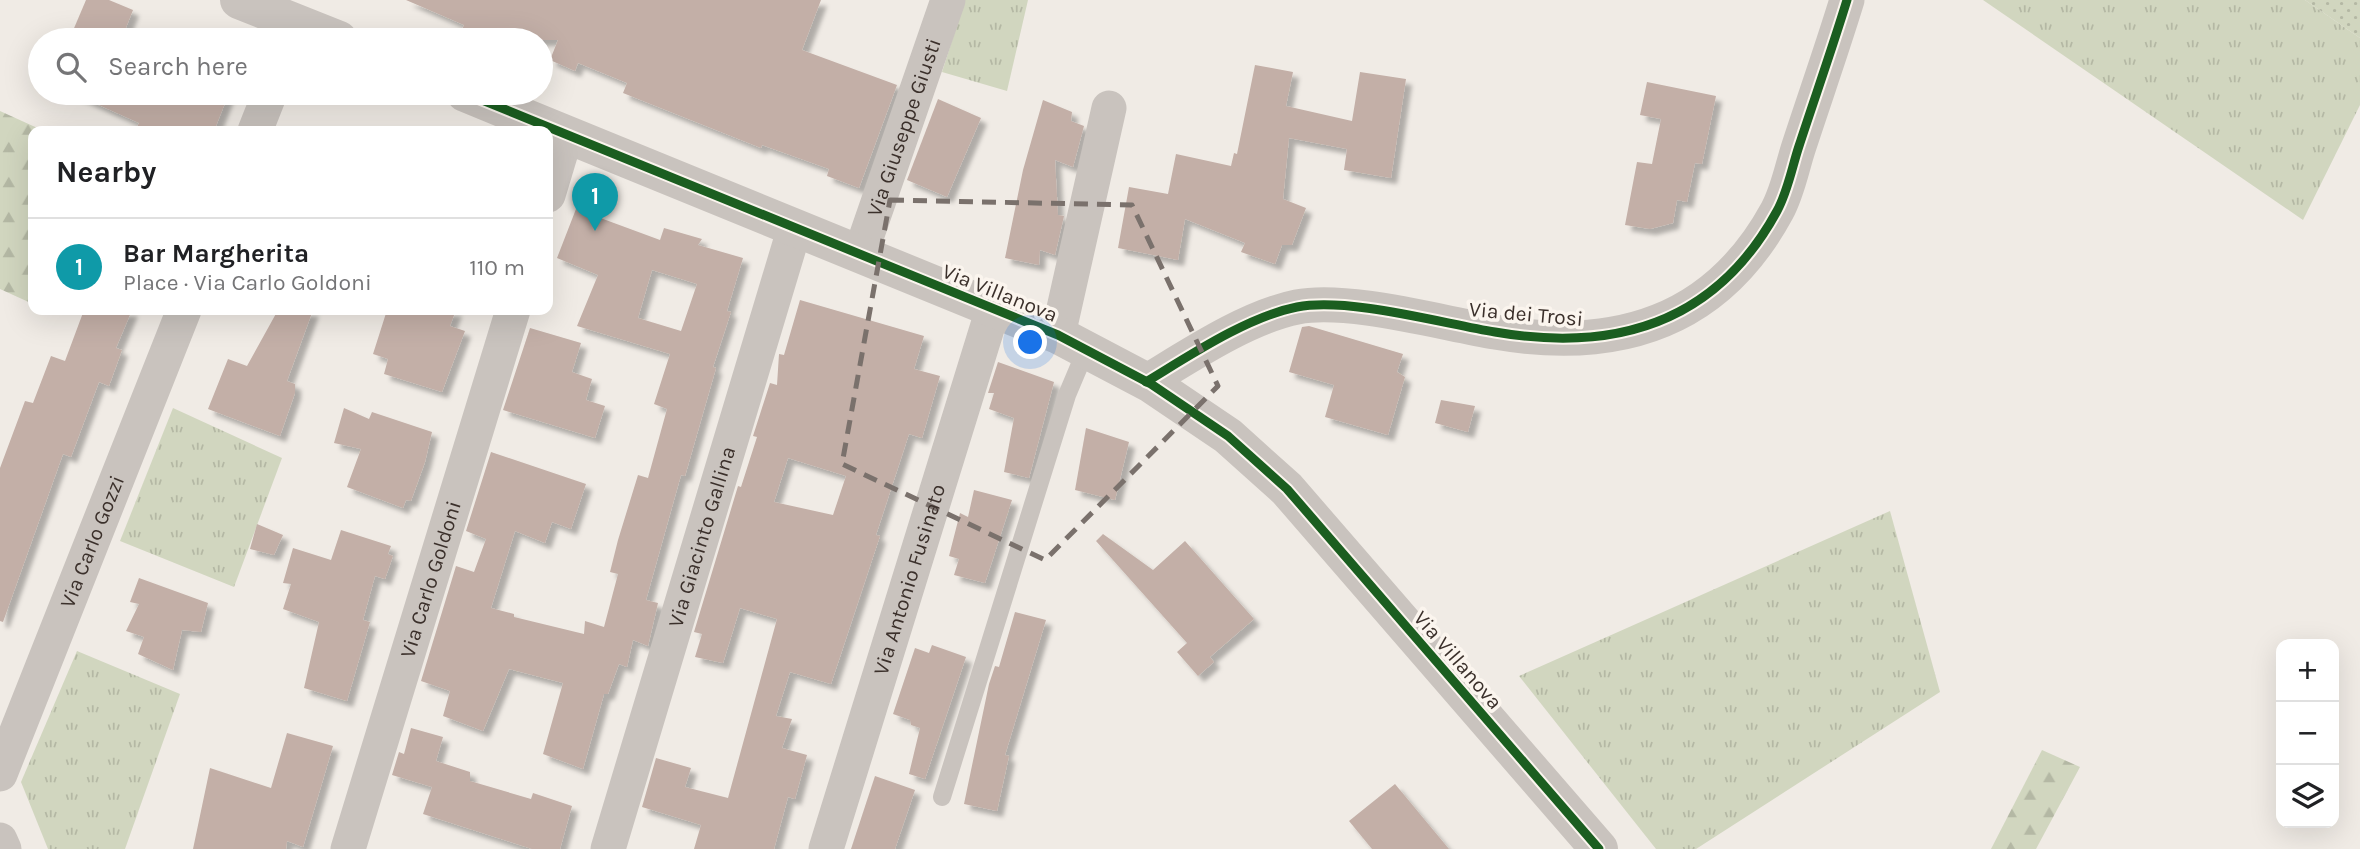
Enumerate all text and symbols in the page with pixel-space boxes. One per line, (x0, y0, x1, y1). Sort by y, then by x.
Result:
search box (28, 28, 553, 105)
street label: Via Giuseppe Giusti (862, 35, 946, 220)
icon: search (52, 48, 90, 86)
text: Search here (108, 51, 248, 82)
text: Nearby (56, 154, 156, 190)
pin: 1 (572, 173, 618, 231)
text: Bar Margherita (123, 238, 309, 269)
text: 1 (75, 254, 83, 281)
text: 110 m (469, 254, 525, 281)
street label: Via Villanova (939, 259, 1061, 327)
text: Place · Via Carlo Goldoni (123, 269, 372, 296)
street label: Via dei Trosi (1468, 297, 1584, 331)
your location (1013, 325, 1047, 359)
street label: Via Giacinto Gallina (663, 444, 740, 630)
street label: Via Carlo Gozzi (55, 472, 129, 611)
street label: Via Antonio Fusinato (869, 481, 950, 678)
street label: Via Carlo Goldoni (395, 498, 466, 661)
street label: Via Villanova (1409, 606, 1507, 714)
map controls (2276, 639, 2339, 828)
button: + (2276, 639, 2339, 702)
button: − (2276, 702, 2339, 765)
button: layers (2276, 765, 2339, 828)

